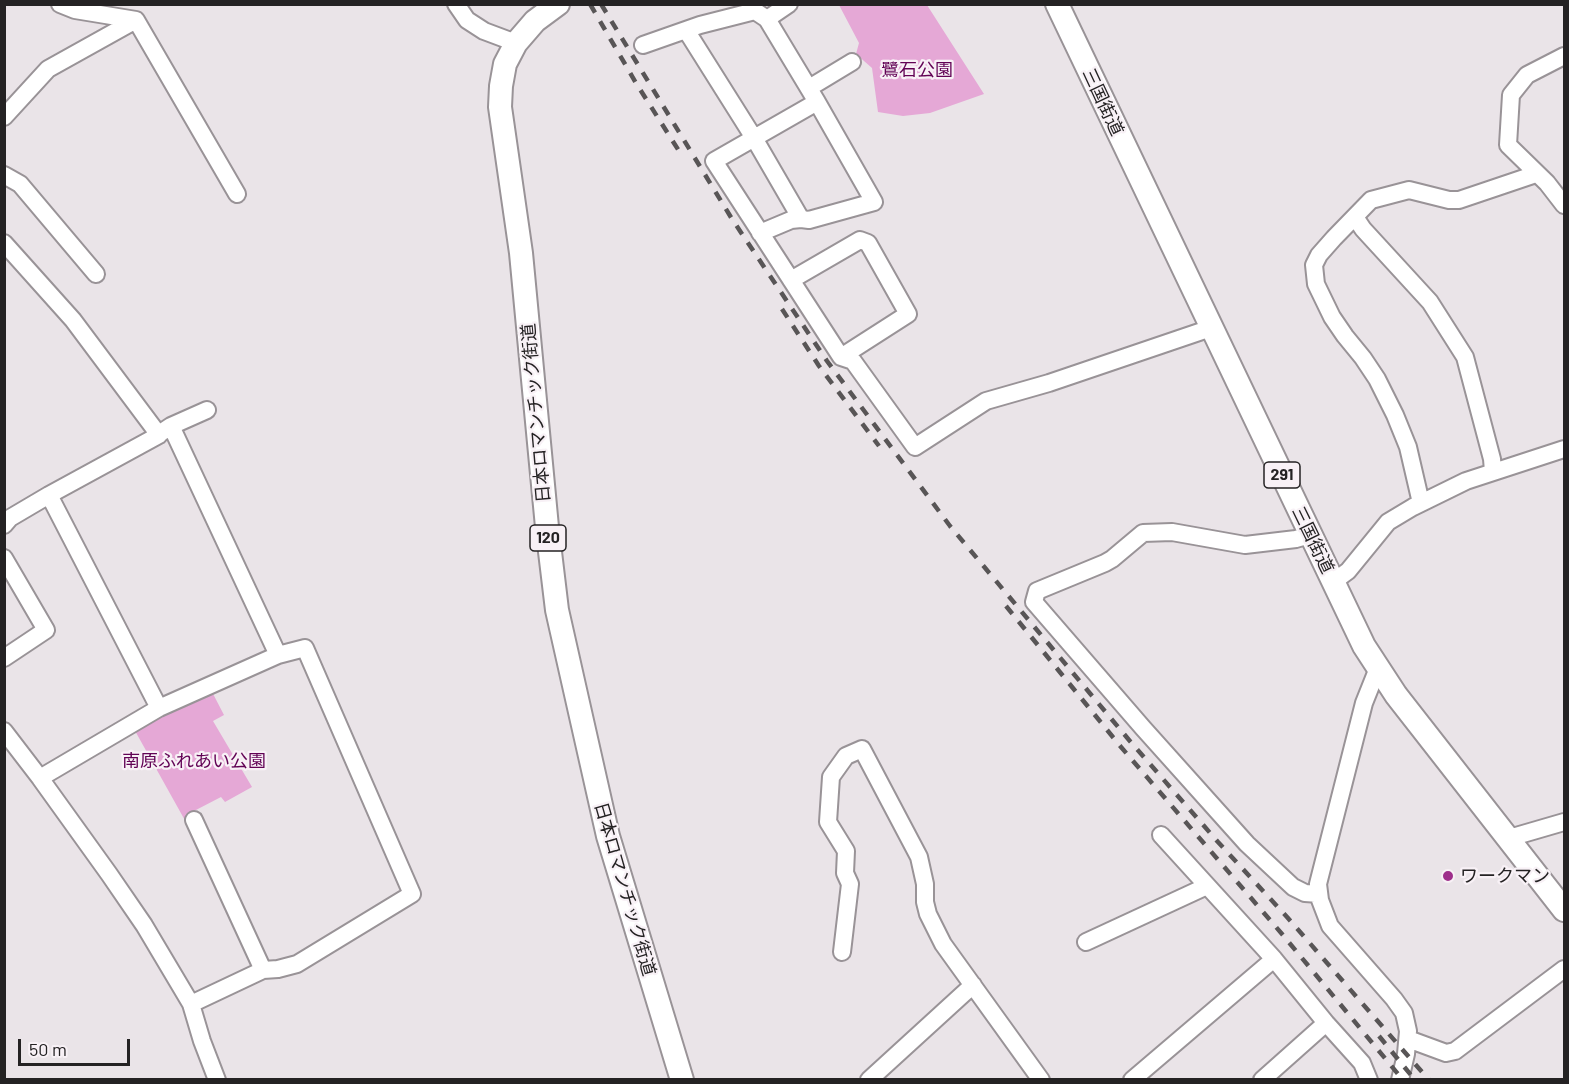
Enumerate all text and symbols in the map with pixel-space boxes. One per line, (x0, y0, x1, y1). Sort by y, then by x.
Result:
park label: 鷺石公園 (881, 59, 953, 81)
street label: 三国街道 (1078, 65, 1128, 139)
street label: 日本ロマンチック街道 (517, 322, 555, 504)
road number: 291 (1264, 462, 1300, 488)
street label: 三国街道 (1288, 503, 1338, 577)
road number: 120 (530, 525, 566, 551)
park label: 南原ふれあい公園 (122, 750, 266, 772)
street label: 日本ロマンチック街道 (590, 800, 660, 978)
place label: ワークマン (1460, 865, 1550, 887)
marker: ワークマン (1441, 869, 1455, 883)
scale bar (21, 1027, 134, 1065)
text: 50 m (29, 1038, 67, 1060)

